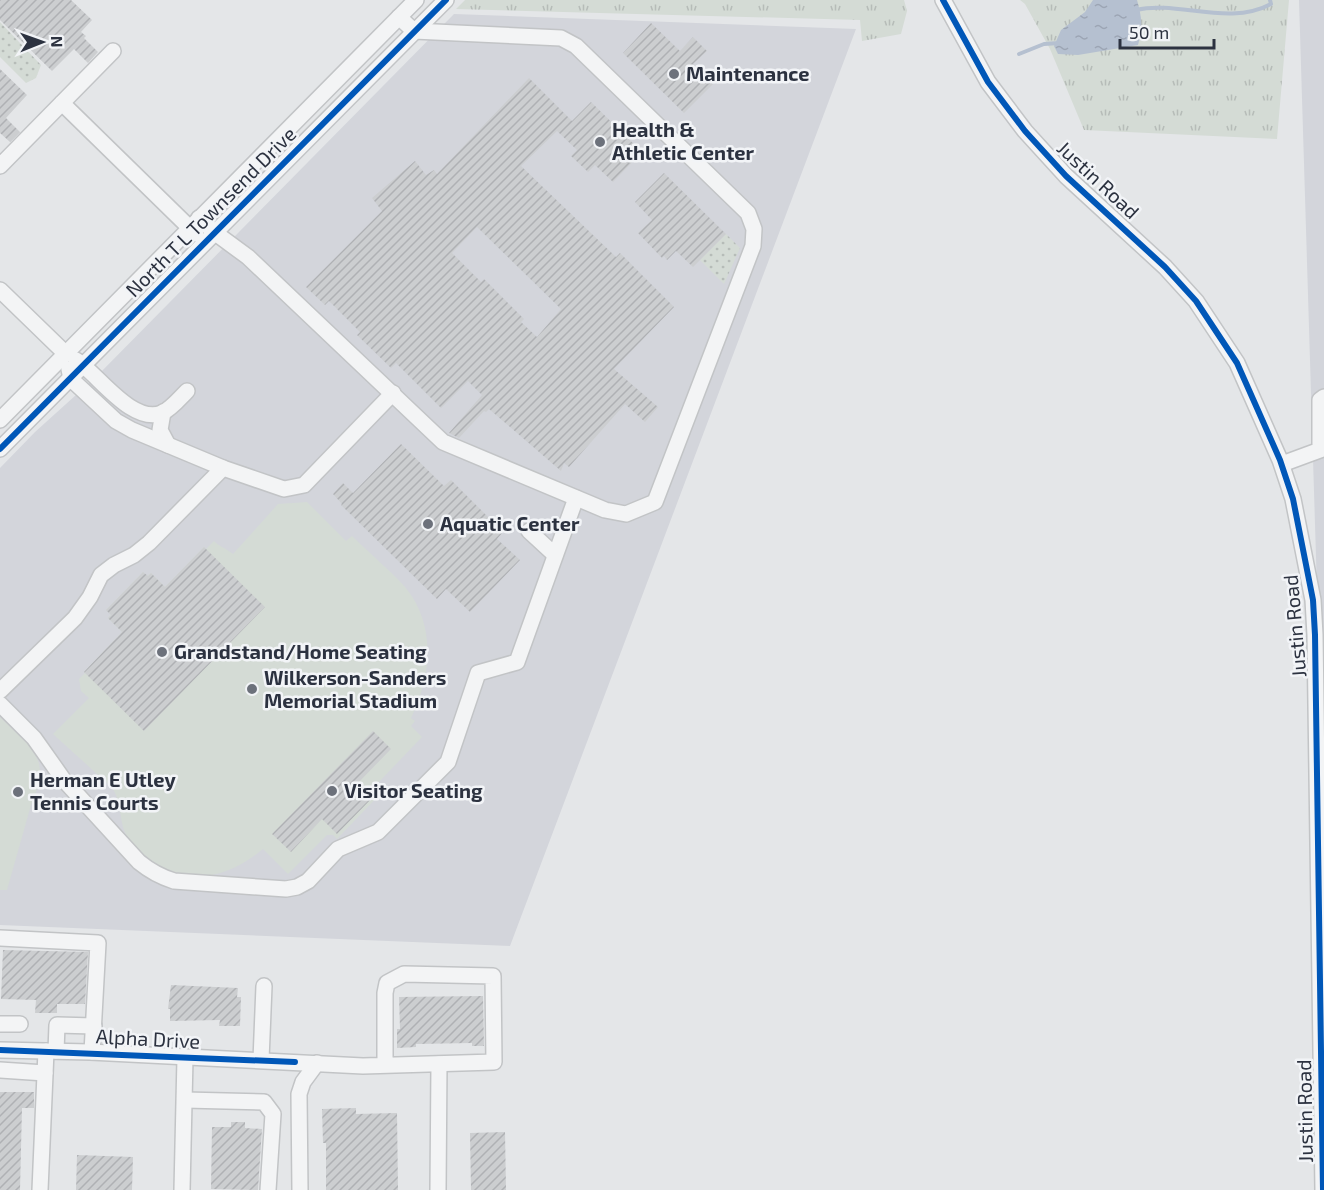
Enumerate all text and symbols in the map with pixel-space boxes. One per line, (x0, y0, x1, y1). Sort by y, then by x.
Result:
north arrow (12, 12, 72, 72)
scale bar (1120, 12, 1214, 50)
text: 50 m (1129, 21, 1169, 43)
text: N (48, 36, 67, 48)
place label: Maintenance (686, 61, 810, 85)
marker: Maintenance (667, 67, 681, 81)
place label: Health & Athletic Center (612, 117, 755, 164)
street label: North T L Townsend Drive (120, 121, 300, 301)
marker: Health & Athletic Center (593, 135, 607, 149)
street label: Justin Road (1053, 135, 1145, 223)
place label: Aquatic Center (440, 511, 580, 535)
marker: Aquatic Center (421, 517, 435, 531)
street label: Justin Road (1278, 574, 1310, 678)
place label: Grandstand/Home Seating (174, 639, 427, 663)
marker: Grandstand/Home Seating (155, 645, 169, 659)
place label: Wilkerson-Sanders Memorial Stadium (264, 665, 446, 712)
marker: Wilkerson-Sanders Memorial Stadium (245, 682, 259, 696)
place label: Herman E Utley Tennis Courts (30, 767, 177, 814)
place label: Visitor Seating (344, 778, 483, 802)
marker: Visitor Seating (325, 784, 339, 798)
marker: Herman E Utley Tennis Courts (11, 785, 25, 799)
street label: Alpha Drive (95, 1023, 201, 1053)
street label: Justin Road (1291, 1059, 1317, 1163)

